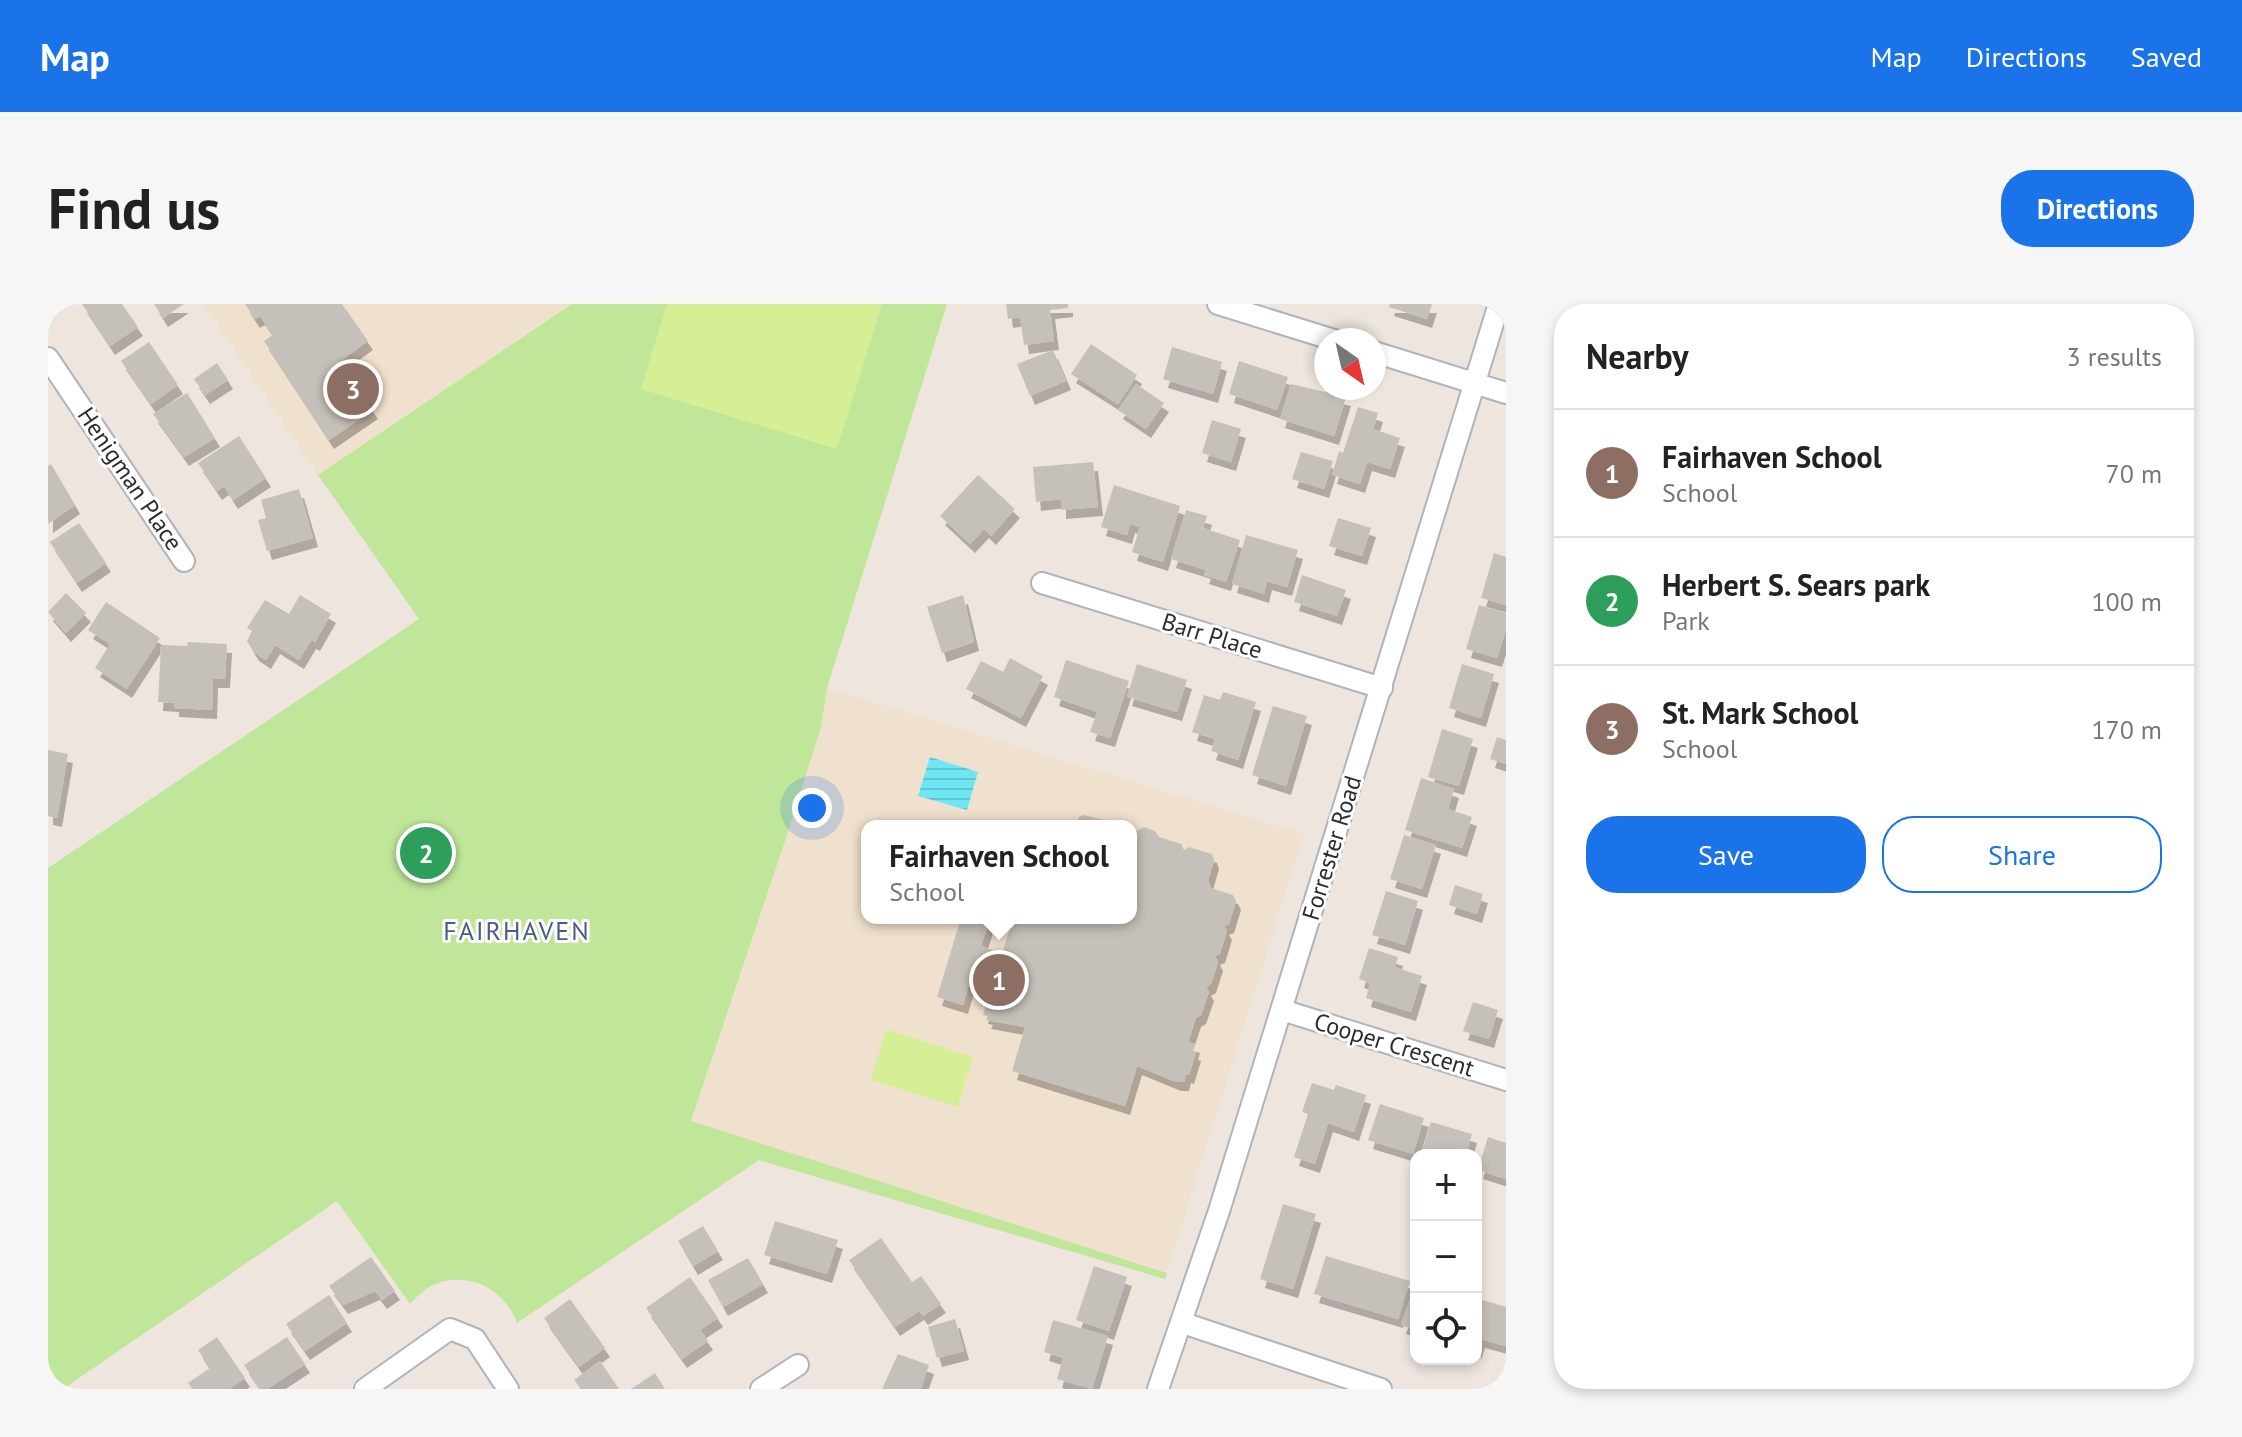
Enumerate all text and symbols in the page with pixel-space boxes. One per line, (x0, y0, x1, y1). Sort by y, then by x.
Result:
text: Map (40, 32, 110, 81)
text: Map (1871, 38, 1922, 75)
text: Directions (1966, 38, 2087, 75)
text: Saved (2131, 38, 2202, 75)
button: Directions (2001, 170, 2194, 247)
text: Find us (48, 172, 220, 244)
north arrow (1314, 328, 1386, 400)
text: Nearby (1586, 334, 1688, 378)
text: 3 results (2067, 340, 2162, 373)
pin: 3 (327, 359, 379, 419)
street label: Henigman Place (71, 401, 190, 556)
text: Fairhaven School (1662, 437, 1882, 476)
text: 1 (1605, 457, 1619, 490)
text: 70 m (2106, 457, 2162, 490)
text: School (1662, 476, 1737, 509)
text: Herbert S. Sears park (1662, 565, 1930, 604)
text: 2 (1605, 585, 1619, 618)
text: 100 m (2091, 585, 2162, 618)
text: Park (1662, 604, 1710, 637)
street label: Barr Place (1158, 606, 1266, 665)
text: St. Mark School (1662, 693, 1858, 732)
text: 3 (1605, 713, 1619, 746)
text: 170 m (2091, 713, 2162, 746)
text: School (1662, 732, 1737, 765)
street label: Forrester Road (1295, 772, 1368, 924)
your location (792, 788, 832, 828)
button: Save (1586, 816, 1866, 893)
button: Share (1882, 816, 2162, 893)
popup (861, 820, 1137, 924)
pin: 2 (400, 823, 452, 883)
text: Fairhaven School (889, 836, 1109, 875)
text: School (889, 875, 964, 908)
district label: FAIRHAVEN (443, 914, 591, 947)
pin: 1 (973, 950, 1025, 1010)
street label: Cooper Crescent (1310, 1005, 1478, 1084)
map controls (1410, 1149, 1482, 1365)
button: + (1410, 1149, 1482, 1221)
button: − (1410, 1221, 1482, 1293)
button: locate (1410, 1293, 1482, 1365)

